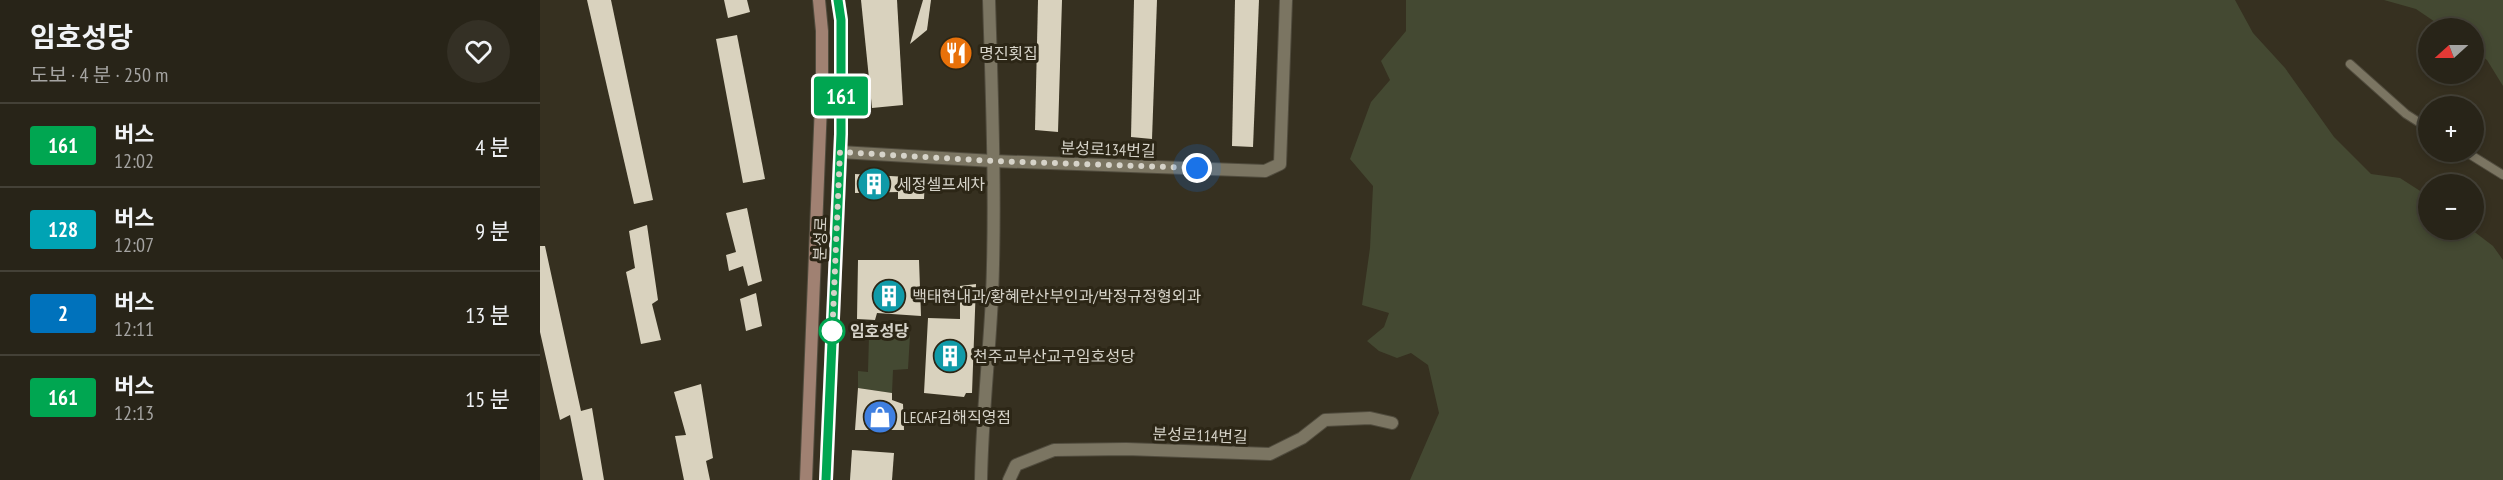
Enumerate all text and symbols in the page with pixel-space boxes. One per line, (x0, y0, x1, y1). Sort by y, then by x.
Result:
text: 임호성당 (30, 18, 133, 55)
north arrow (2418, 18, 2484, 84)
map controls (2418, 18, 2484, 240)
button: heart (447, 20, 510, 83)
restaurant icon: 명진횟집 (938, 35, 974, 71)
place label: 명진횟집 (979, 43, 1038, 63)
text: 도보 · 4 분 · 250 m (30, 62, 168, 88)
line badge: 161 (806, 76, 876, 116)
text: 161 (826, 83, 856, 110)
button: + (2418, 96, 2484, 162)
text: 버스 (114, 120, 154, 148)
text: 161 (48, 132, 78, 159)
text: 4 분 (475, 133, 510, 161)
street label: 분성로134번길 (1060, 137, 1156, 161)
text: 12:02 (114, 148, 154, 174)
your location (1182, 153, 1212, 183)
building icon: 세정셀프세차 (856, 166, 892, 202)
place label: 세정셀프세차 (897, 174, 986, 194)
button: − (2418, 174, 2484, 240)
text: 버스 (114, 204, 154, 232)
text: 128 (48, 216, 78, 243)
street label: 분성로 (809, 216, 831, 261)
text: 9 분 (475, 217, 510, 245)
text: 12:07 (114, 232, 154, 258)
building icon: 백태현내과/황혜란산부인과/박정규정형외과 (871, 278, 907, 314)
place label: 백태현내과/황혜란산부인과/박정규정형외과 (912, 286, 1201, 306)
text: 버스 (114, 288, 154, 316)
text: 2 (58, 300, 68, 327)
text: 13 분 (465, 301, 510, 329)
text: 12:11 (114, 316, 154, 342)
marker: 임호성당 (819, 318, 845, 344)
place label: 임호성당 (850, 321, 909, 341)
building icon: 천주교부산교구임호성당 (932, 338, 968, 374)
place label: 천주교부산교구임호성당 (973, 346, 1135, 366)
text: 버스 (114, 372, 154, 400)
text: 161 (48, 384, 78, 411)
text: 15 분 (465, 385, 510, 413)
shop icon: LECAF김해직영점 (862, 399, 898, 435)
text: 12:13 (114, 400, 154, 426)
place label: LECAF김해직영점 (903, 407, 1011, 427)
street label: 분성로114번길 (1152, 423, 1248, 447)

